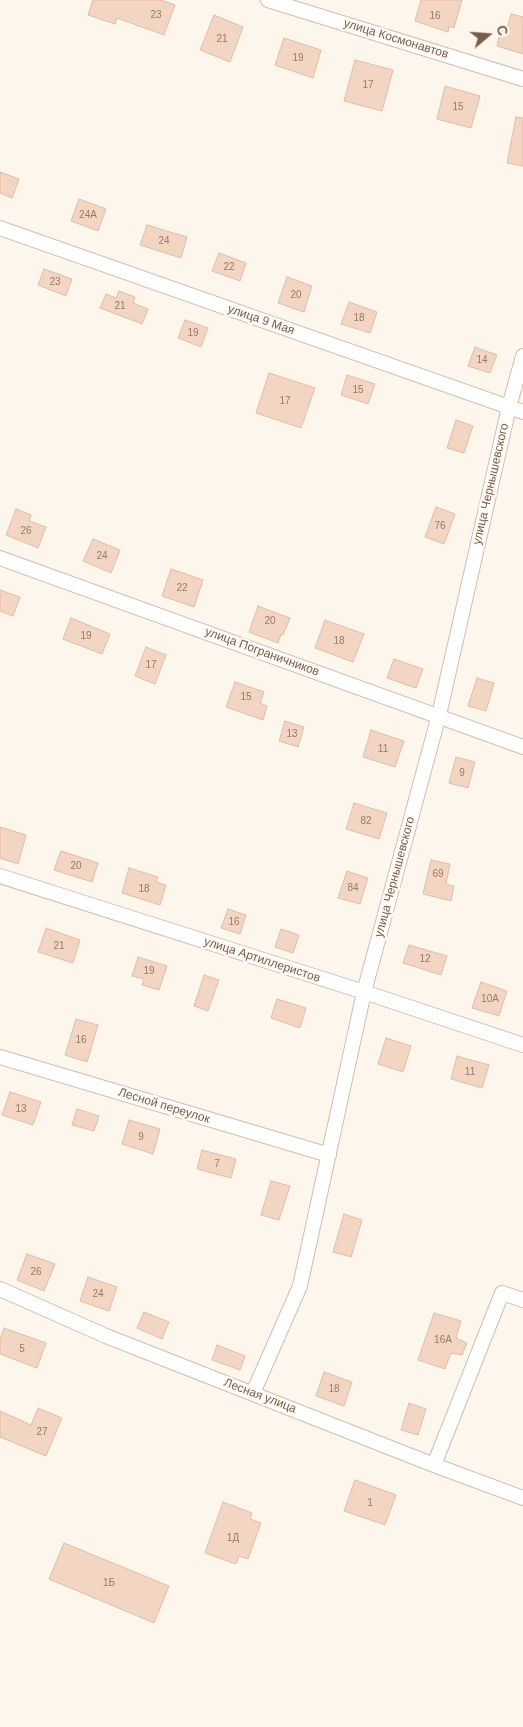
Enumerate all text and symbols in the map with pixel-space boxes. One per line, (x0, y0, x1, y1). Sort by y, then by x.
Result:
house number: 23 (150, 9, 162, 21)
house number: 16 (429, 10, 441, 22)
north arrow (463, 10, 513, 60)
street label: улица Космонавтов (342, 16, 450, 62)
text: С (493, 23, 511, 38)
house number: 21 (216, 33, 228, 45)
house number: 19 (292, 52, 304, 64)
house number: 17 (362, 79, 374, 91)
house number: 15 (452, 101, 464, 113)
house number: 24А (79, 209, 97, 221)
house number: 24 (158, 235, 170, 247)
house number: 22 (223, 261, 235, 273)
house number: 23 (49, 276, 61, 288)
house number: 20 (290, 289, 302, 301)
house number: 21 (114, 300, 126, 312)
street label: улица 9 Мая (226, 302, 296, 338)
house number: 18 (353, 312, 365, 324)
house number: 19 (187, 327, 199, 339)
house number: 14 (476, 354, 488, 366)
house number: 15 (352, 384, 364, 396)
house number: 17 (279, 395, 291, 407)
street label: улица Чернышевского (470, 422, 512, 546)
house number: 76 (434, 520, 446, 532)
house number: 26 (20, 525, 32, 537)
house number: 24 (96, 550, 108, 562)
house number: 22 (176, 582, 188, 594)
house number: 20 (264, 615, 276, 627)
street label: улица Пограничников (203, 625, 321, 679)
house number: 19 (80, 630, 92, 642)
house number: 18 (333, 635, 345, 647)
house number: 17 (145, 659, 157, 671)
house number: 15 (240, 691, 252, 703)
house number: 13 (286, 728, 298, 740)
house number: 11 (378, 743, 388, 755)
house number: 9 (459, 767, 465, 779)
house number: 82 (360, 815, 372, 827)
street label: улица Чернышевского (372, 815, 418, 939)
house number: 20 (70, 860, 82, 872)
house number: 69 (432, 868, 444, 880)
house number: 84 (347, 882, 359, 894)
house number: 18 (138, 883, 150, 895)
house number: 16 (228, 916, 240, 928)
street label: улица Артиллеристов (202, 934, 322, 986)
house number: 21 (53, 940, 65, 952)
house number: 12 (419, 953, 431, 965)
house number: 19 (143, 965, 155, 977)
house number: 10А (481, 993, 499, 1005)
house number: 16 (75, 1034, 87, 1046)
house number: 11 (465, 1066, 475, 1078)
street label: Лесной переулок (116, 1085, 212, 1127)
house number: 13 (15, 1103, 27, 1115)
house number: 9 (138, 1131, 144, 1143)
house number: 7 (214, 1158, 220, 1170)
house number: 26 (30, 1266, 42, 1278)
house number: 24 (92, 1288, 104, 1300)
house number: 16А (434, 1334, 452, 1346)
house number: 5 (19, 1343, 25, 1355)
street label: Лесная улица (222, 1376, 298, 1416)
house number: 18 (328, 1383, 340, 1395)
house number: 27 (36, 1426, 48, 1438)
house number: 1 (367, 1497, 373, 1509)
house number: 1Д (227, 1532, 239, 1544)
house number: 1Б (103, 1577, 115, 1589)

